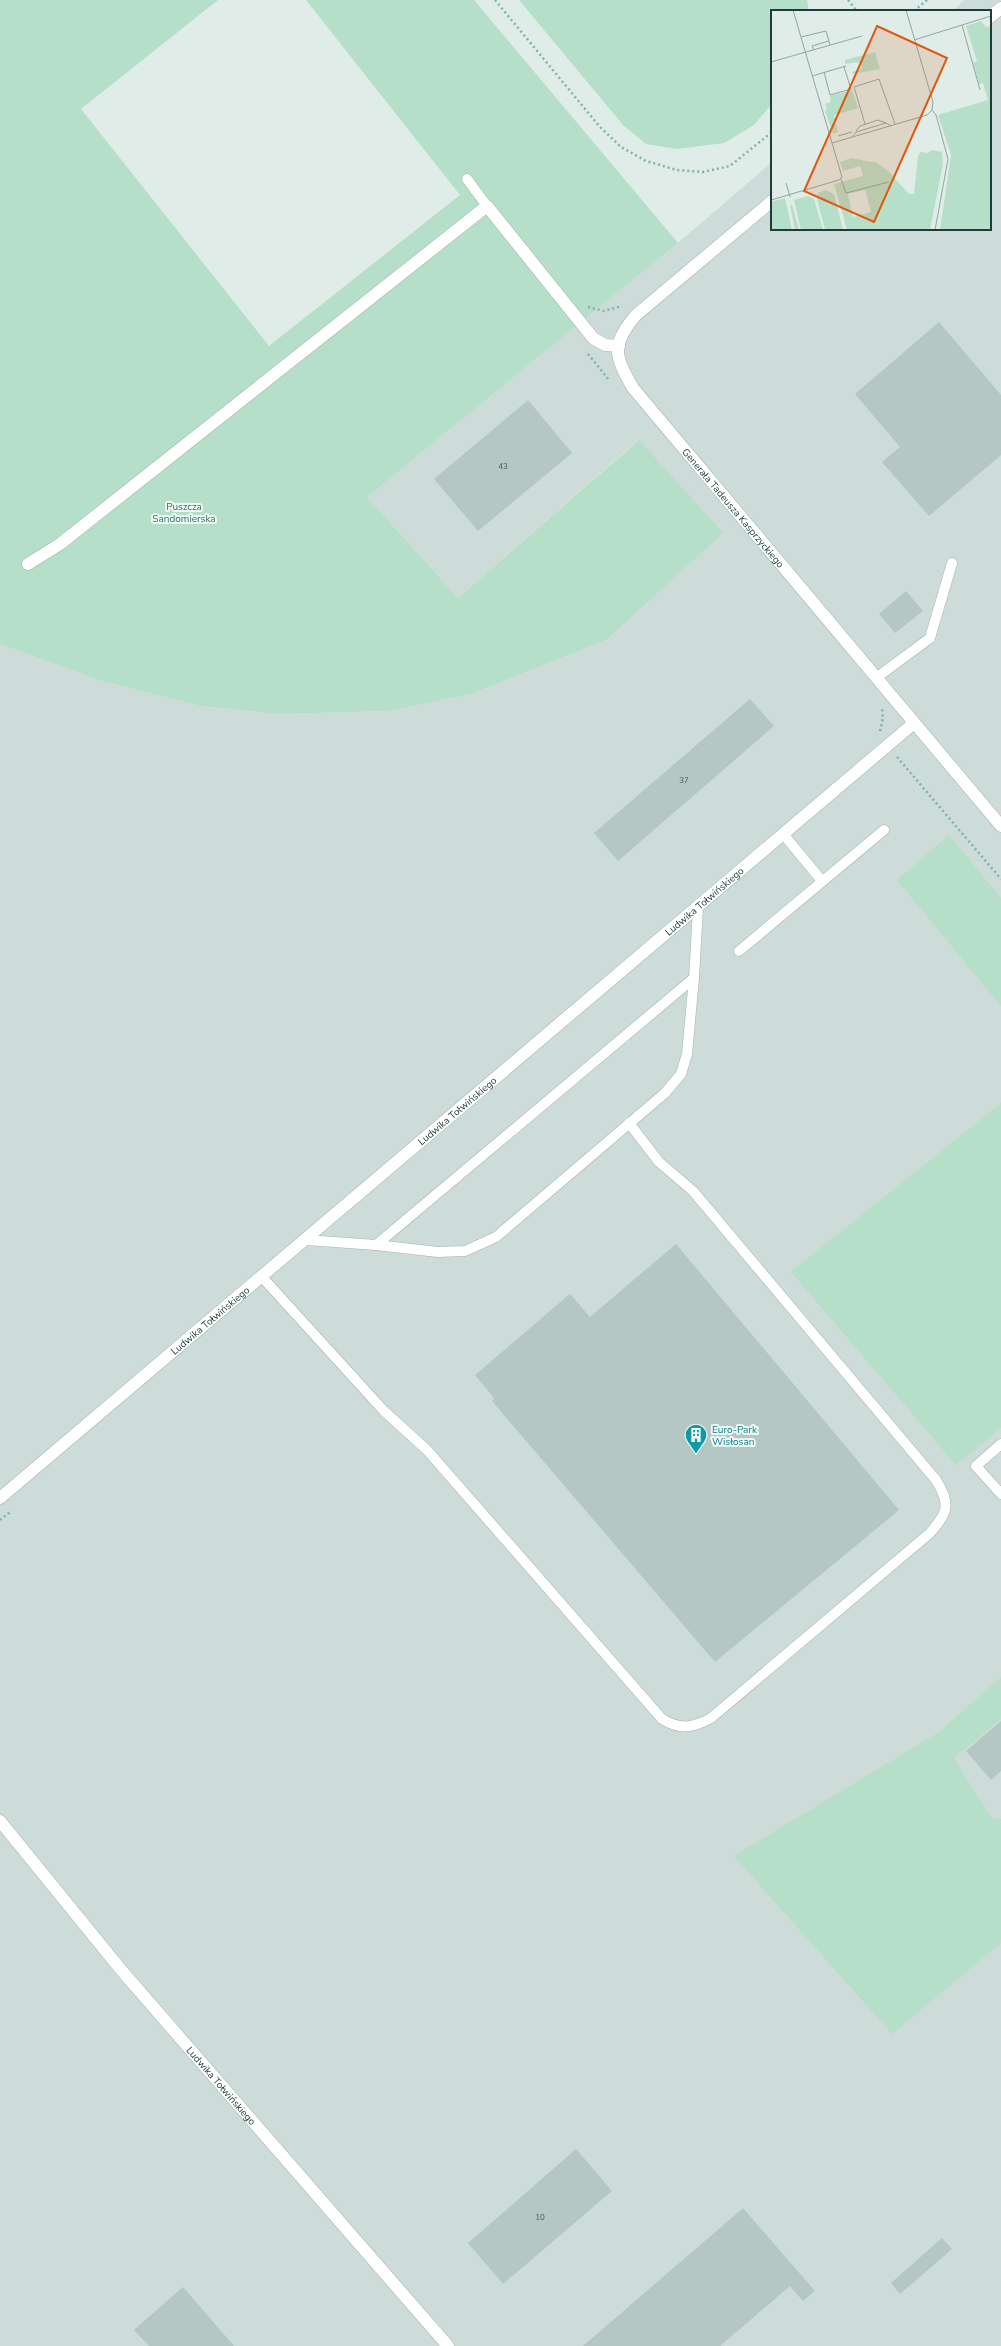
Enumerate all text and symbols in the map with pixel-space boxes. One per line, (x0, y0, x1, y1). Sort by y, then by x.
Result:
inset map (771, 10, 991, 230)
street label: Generała Tadeusza Kasprzyckiego (678, 445, 787, 571)
house number: 43 (498, 461, 508, 472)
park label: Puszcza Sandomierska (152, 500, 216, 526)
house number: 37 (679, 775, 689, 786)
street label: Ludwika Tołwińskiego (662, 864, 747, 939)
street label: Ludwika Tołwińskiego (415, 1074, 500, 1149)
street label: Ludwika Tołwińskiego (168, 1283, 253, 1358)
building icon: Euro-Park Wisłosan (683, 1422, 709, 1455)
place label: Euro-Park Wisłosan (712, 1423, 758, 1449)
street label: Ludwika Tołwińskiego (183, 2044, 259, 2129)
house number: 10 (535, 2212, 545, 2223)

